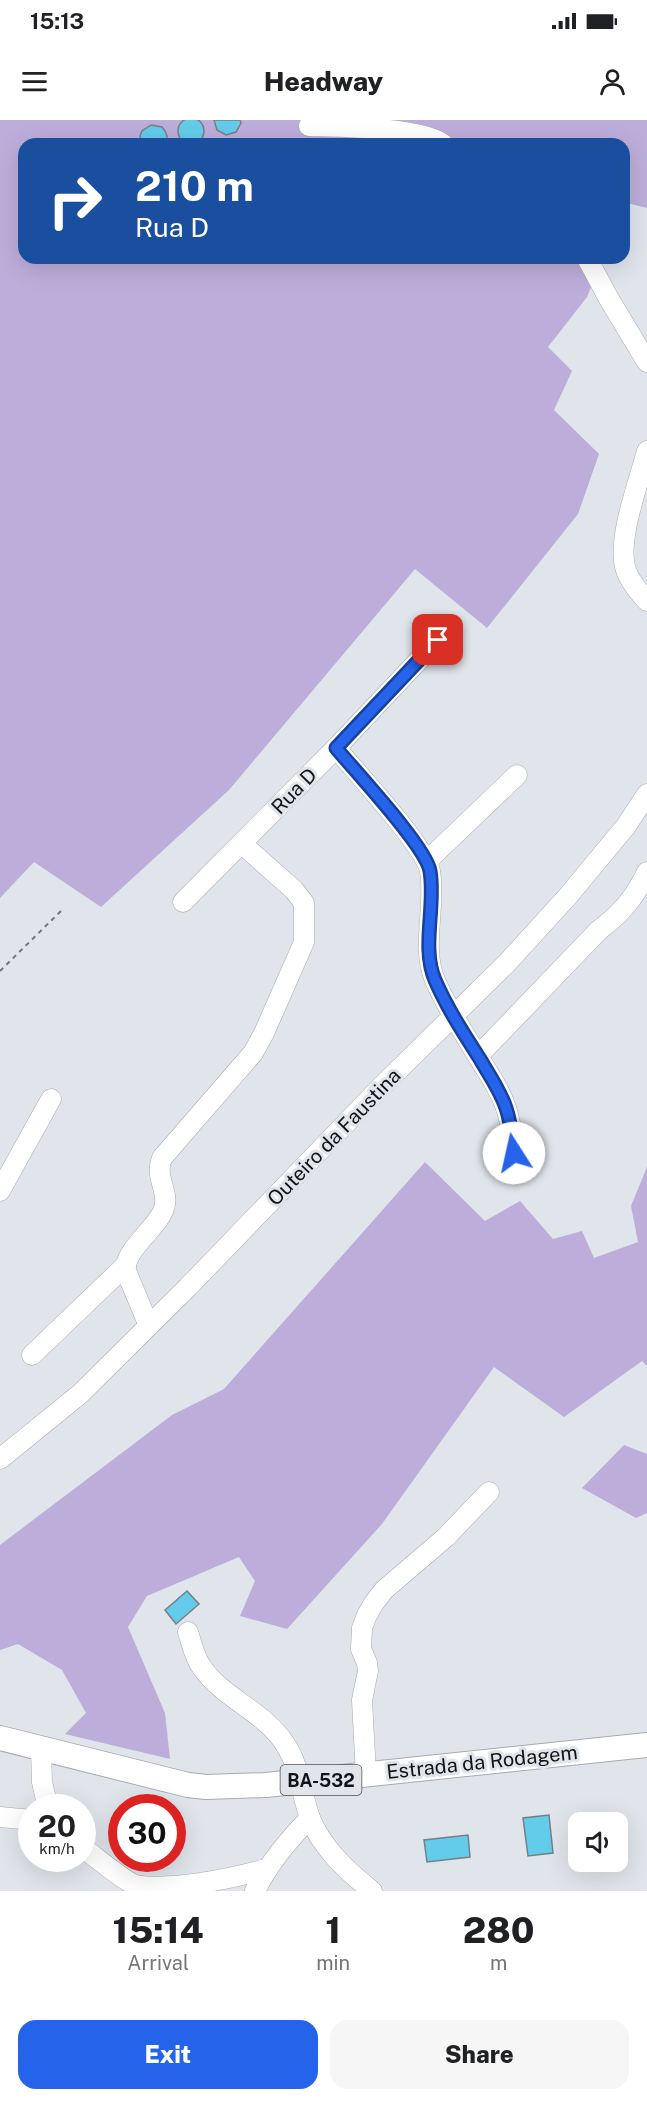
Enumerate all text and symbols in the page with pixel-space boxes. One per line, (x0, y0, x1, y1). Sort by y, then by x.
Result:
text: 15:13 (30, 8, 84, 34)
icon: menu (18, 65, 51, 98)
text: Headway (264, 65, 383, 97)
icon: person (596, 65, 629, 98)
text: 210 m (135, 161, 254, 210)
icon: right (36, 162, 114, 240)
text: Rua D (135, 211, 209, 243)
pin (412, 614, 463, 665)
icon: arrive (421, 623, 454, 656)
street label: Rua D (266, 763, 322, 819)
street label: Outeiro da Faustina (262, 1064, 406, 1210)
position arrow (482, 1121, 546, 1185)
street label: Estrada da Rodagem (385, 1740, 579, 1784)
road number: BA-532 (280, 1765, 362, 1795)
speed limit sign: 30 (108, 1794, 186, 1872)
text: 20 (38, 1808, 76, 1844)
map controls (568, 1812, 628, 1872)
button: sound (568, 1812, 628, 1872)
text: km/h (39, 1840, 75, 1857)
text: 15:14 (113, 1909, 204, 1951)
text: 1 (325, 1909, 341, 1951)
text: 280 (463, 1909, 534, 1951)
text: Arrival (127, 1951, 189, 1975)
text: min (316, 1951, 350, 1975)
text: m (490, 1951, 507, 1975)
button: Exit (18, 2020, 318, 2089)
button: Share (330, 2020, 629, 2089)

